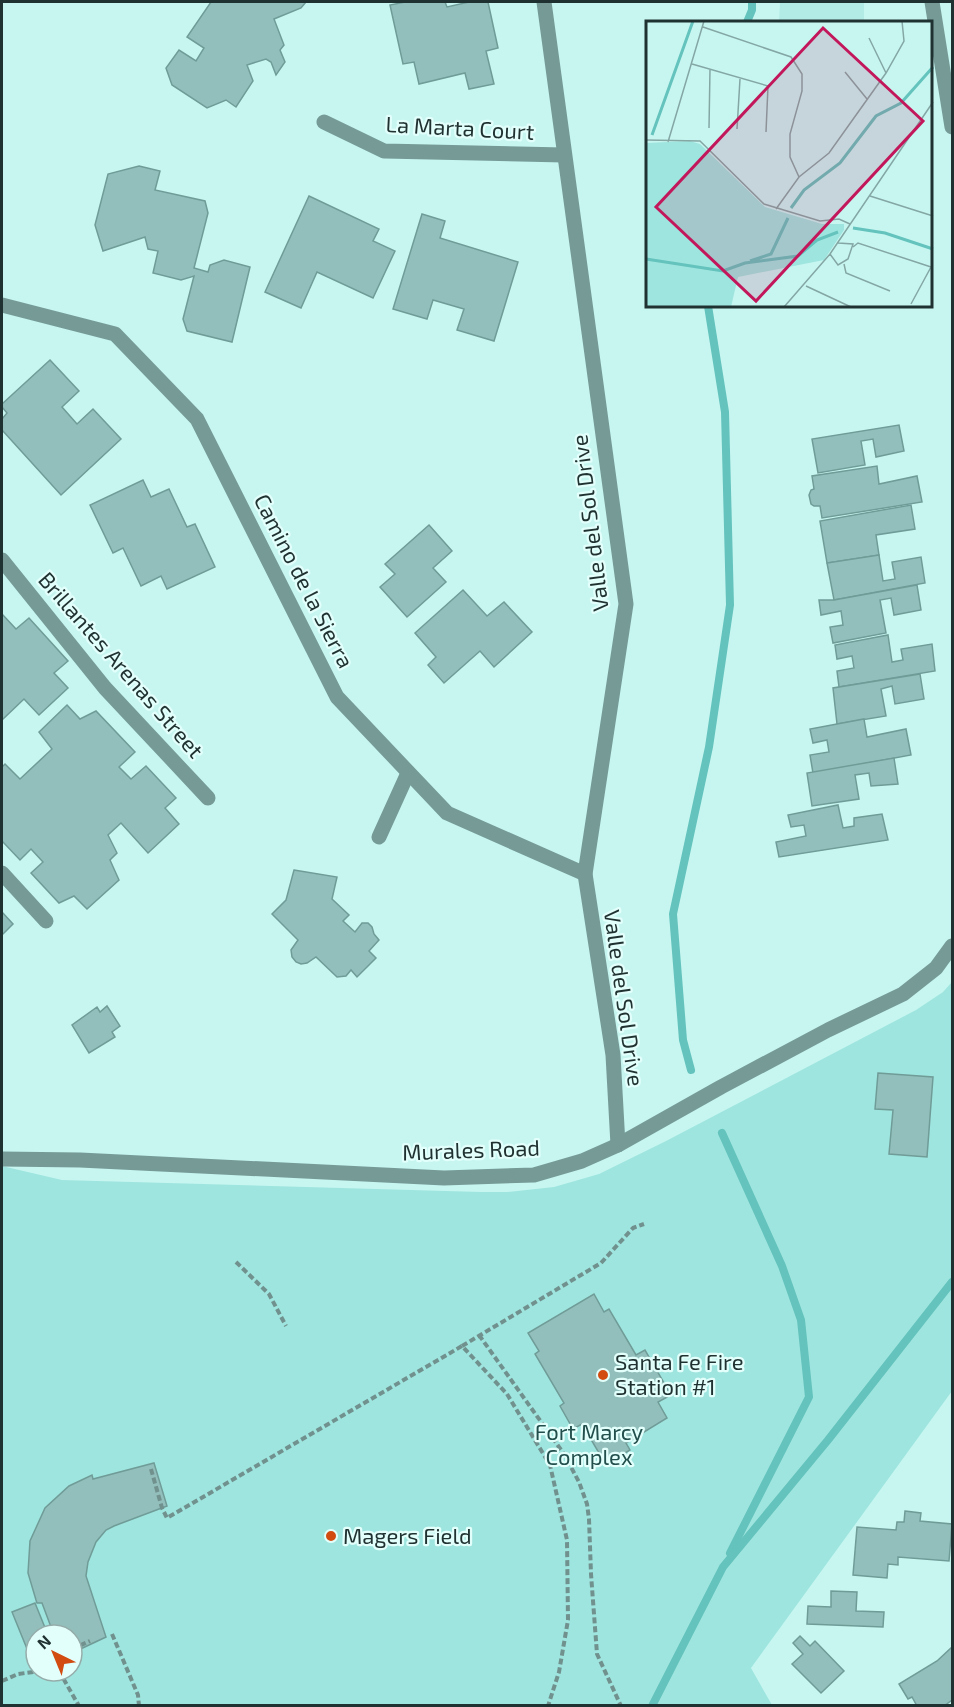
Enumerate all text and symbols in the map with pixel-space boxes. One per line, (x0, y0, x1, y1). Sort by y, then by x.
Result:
inset map (646, 21, 933, 308)
street label: La Marta Court (385, 110, 535, 144)
street label: Valle del Sol Drive (565, 433, 613, 613)
street label: Camino de la Sierra (250, 489, 360, 672)
street label: Brillantes Arenas Street (34, 566, 210, 763)
street label: Valle del Sol Drive (600, 908, 650, 1088)
street label: Murales Road (402, 1134, 540, 1164)
place label: Santa Fe Fire Station #1 (615, 1348, 743, 1399)
marker: Santa Fe Fire Station #1 (596, 1368, 610, 1382)
park label: Fort Marcy Complex (535, 1418, 644, 1469)
place label: Magers Field (343, 1522, 472, 1548)
marker: Magers Field (324, 1529, 338, 1543)
north arrow (24, 1623, 84, 1683)
text: N (33, 1631, 54, 1653)

